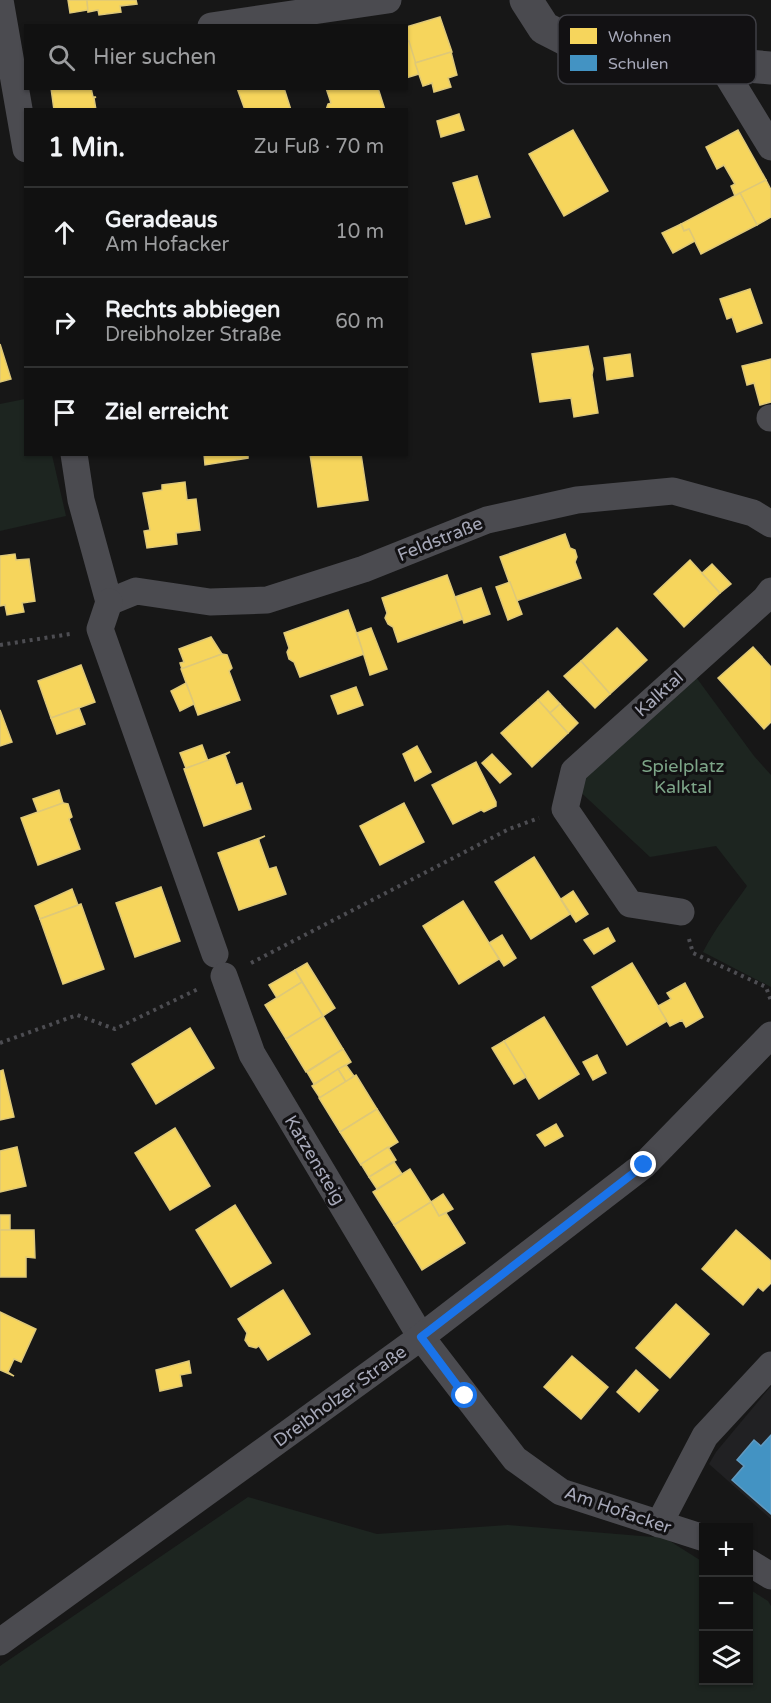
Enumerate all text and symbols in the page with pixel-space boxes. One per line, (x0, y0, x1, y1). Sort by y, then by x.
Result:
legend (558, 15, 756, 84)
search box (24, 24, 408, 90)
text: Wohnen (608, 27, 671, 47)
icon: search (45, 41, 78, 74)
text: Hier suchen (93, 44, 216, 70)
text: Schulen (608, 54, 669, 74)
text: 1 Min. (48, 132, 125, 163)
text: Zu Fuß · 70 m (254, 135, 384, 159)
text: Geradeaus (105, 207, 217, 233)
icon: ahead (48, 216, 81, 249)
text: 10 m (335, 220, 384, 244)
text: Am Hofacker (105, 233, 229, 257)
text: Rechts abbiegen (105, 297, 280, 323)
icon: right (48, 306, 81, 339)
text: 60 m (335, 310, 384, 334)
text: Dreibholzer Straße (105, 323, 281, 347)
icon: arrive (48, 396, 81, 429)
text: Ziel erreicht (105, 399, 228, 425)
street label: Feldstraße (394, 512, 486, 566)
street label: Kalktal (630, 666, 688, 722)
park label: Spielplatz Kalktal (641, 755, 725, 798)
street label: Katzensteig (280, 1111, 350, 1209)
route end (630, 1151, 656, 1177)
street label: Dreibholzer Straße (269, 1340, 411, 1452)
route start (451, 1382, 477, 1408)
street label: Am Hofacker (562, 1481, 675, 1539)
map controls (699, 1523, 753, 1685)
button: + (699, 1523, 753, 1577)
button: − (699, 1577, 753, 1631)
button: layers (699, 1631, 753, 1685)

